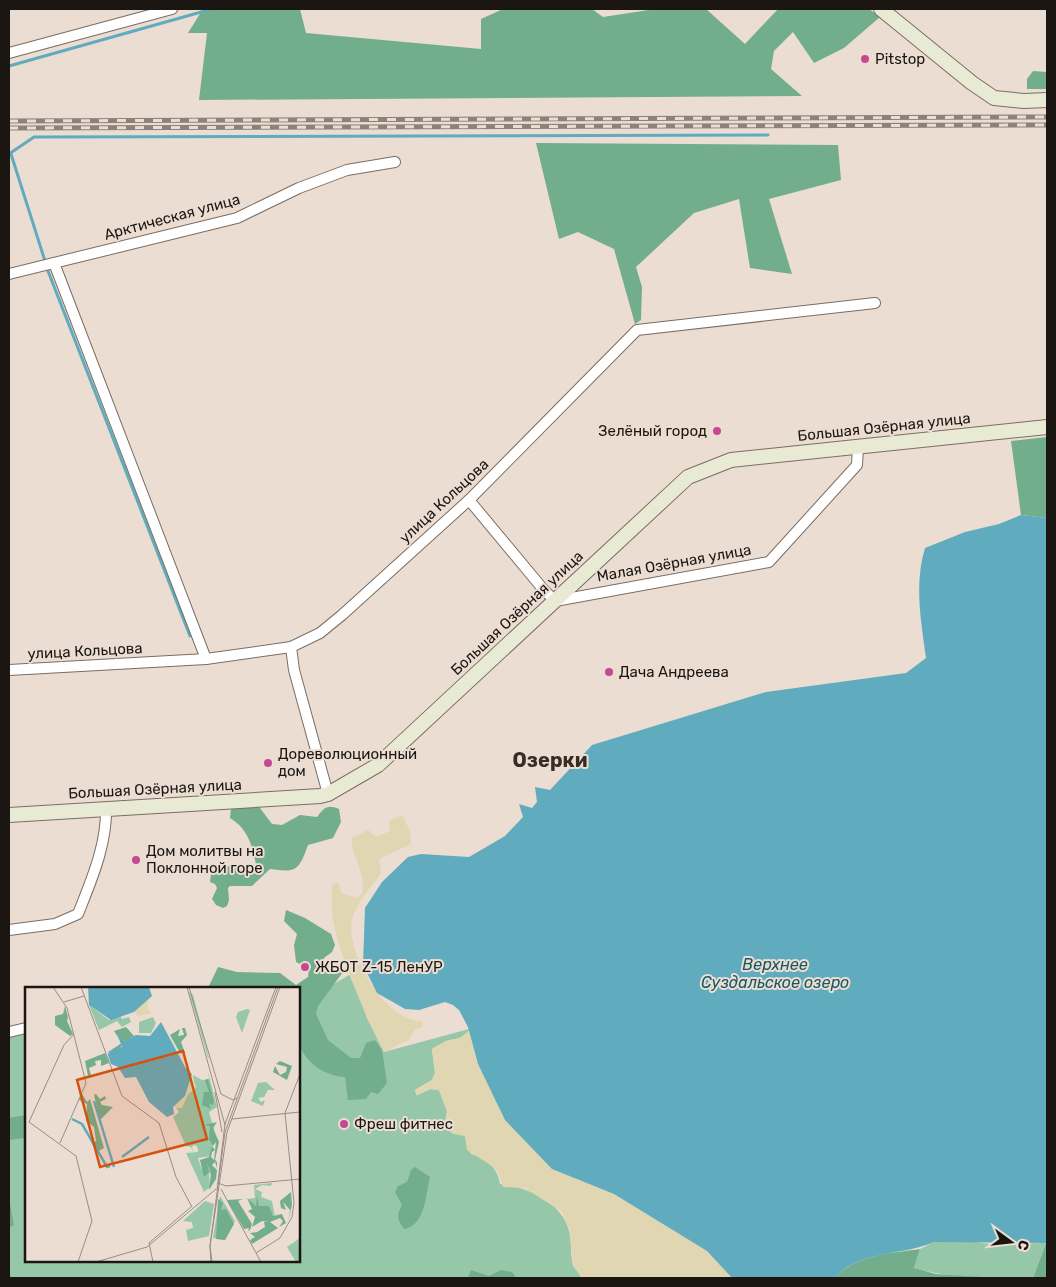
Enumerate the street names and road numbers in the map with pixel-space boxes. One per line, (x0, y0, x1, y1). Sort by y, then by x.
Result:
street label: Арктическая улица (102, 190, 242, 244)
street label: Большая Озёрная улица (797, 409, 971, 445)
street label: улица Кольцова (396, 455, 492, 547)
street label: Малая Озёрная улица (595, 541, 753, 585)
street label: Большая Озёрная улица (447, 547, 587, 679)
street label: улица Кольцова (27, 639, 143, 663)
street label: Большая Озёрная улица (68, 775, 242, 803)

